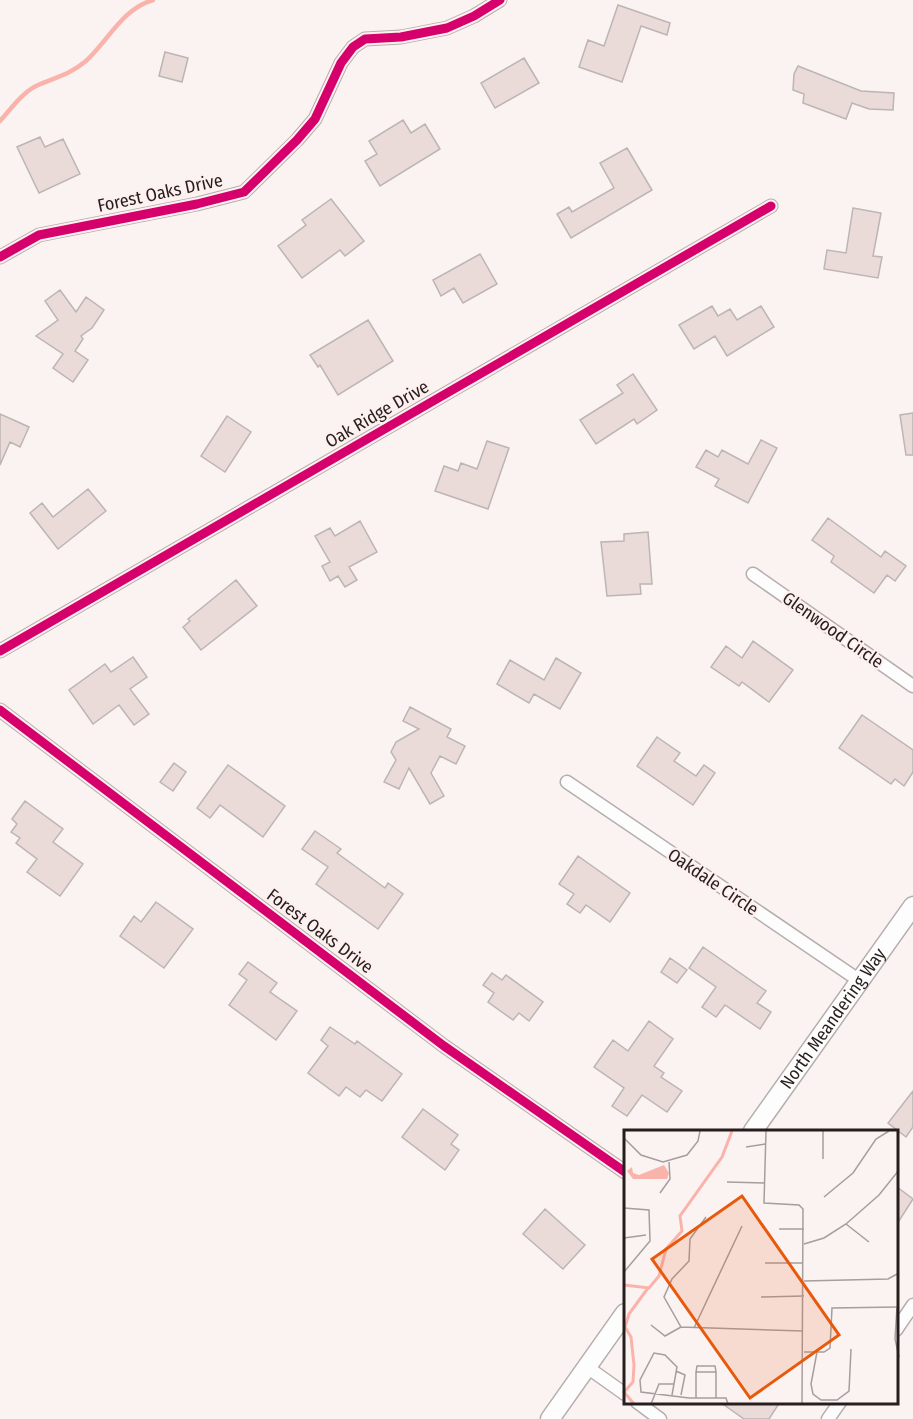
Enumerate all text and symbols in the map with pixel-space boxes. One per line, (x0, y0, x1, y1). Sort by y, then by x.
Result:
street label: Forest Oaks Drive (95, 169, 225, 217)
street label: Oak Ridge Drive (321, 375, 433, 453)
street label: Glenwood Circle (778, 587, 888, 673)
street label: Oakdale Circle (663, 844, 763, 921)
street label: Forest Oaks Drive (262, 884, 378, 978)
street label: North Meandering Way (776, 944, 890, 1093)
inset map (624, 1130, 898, 1404)

